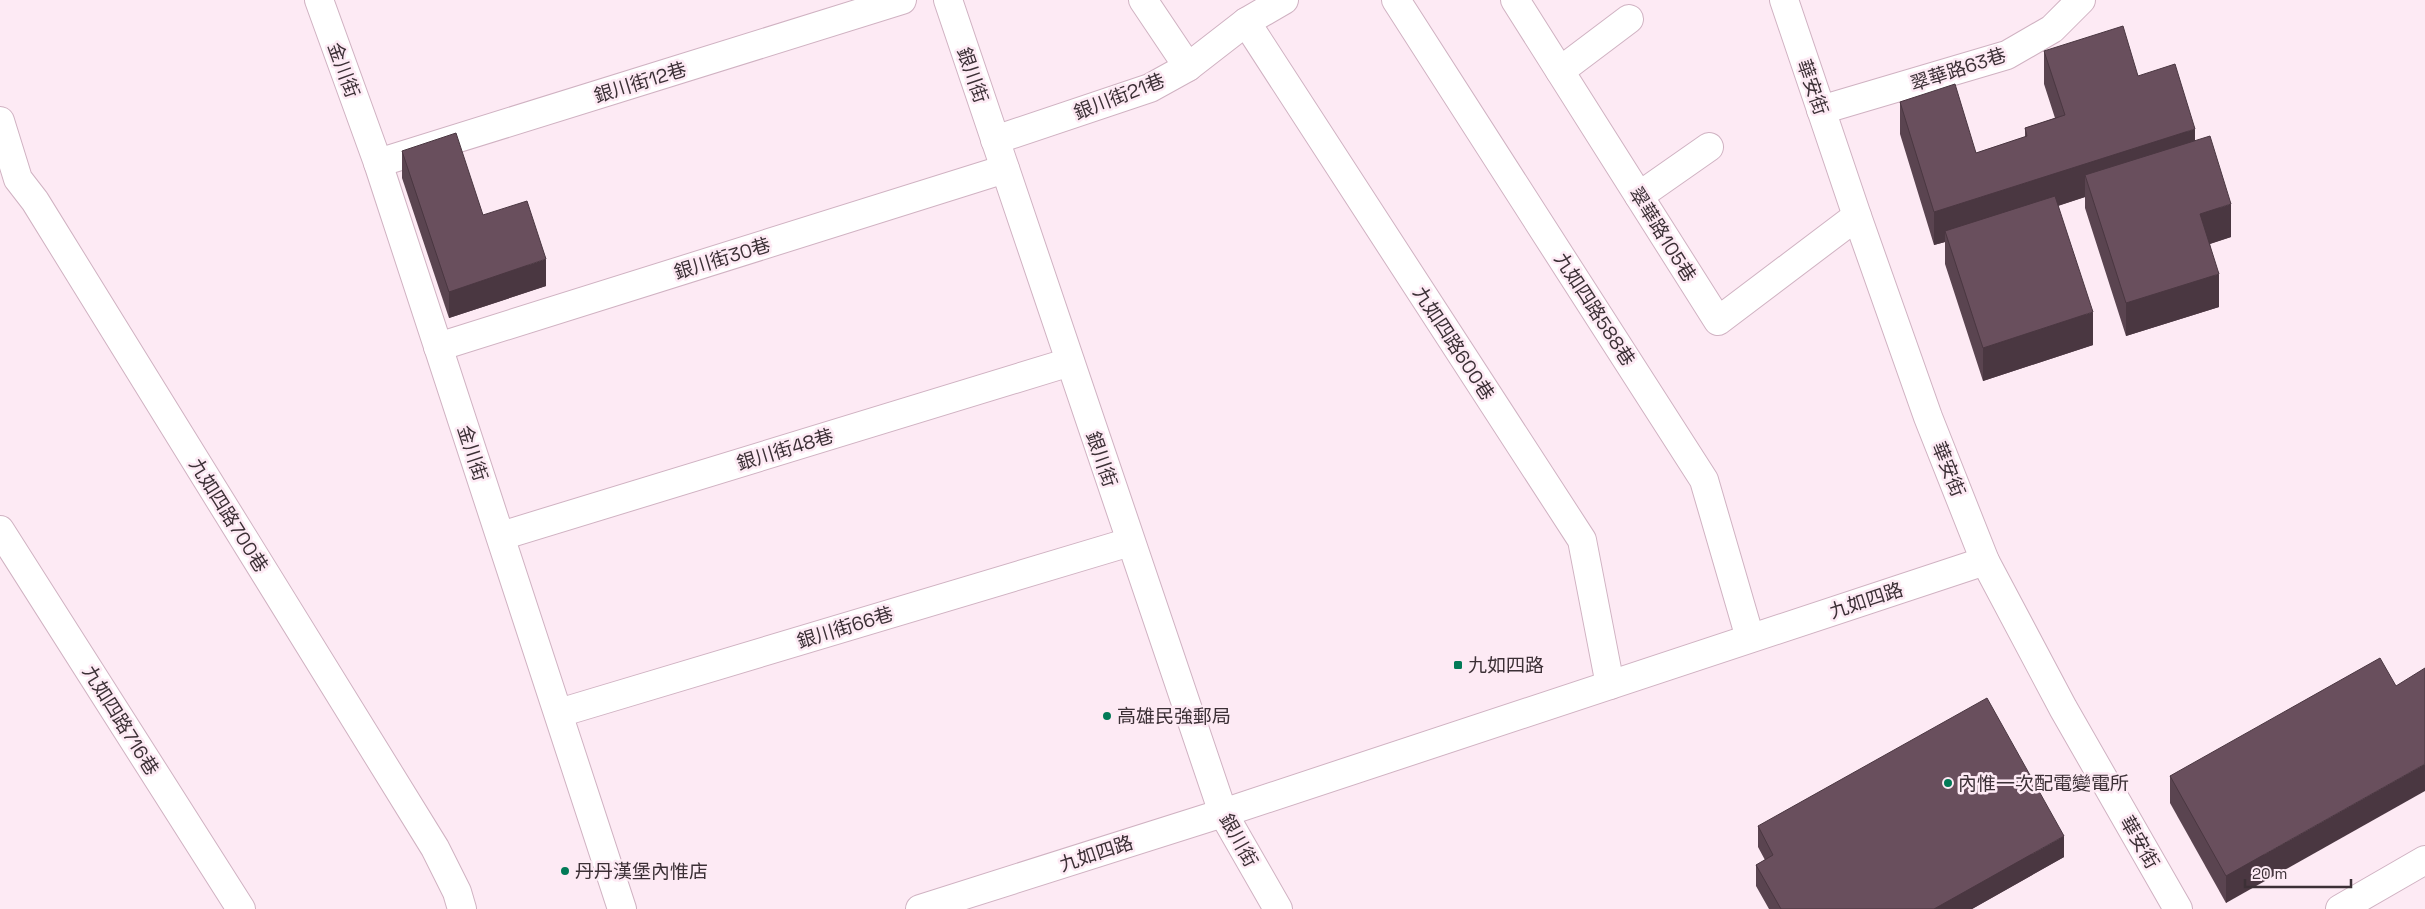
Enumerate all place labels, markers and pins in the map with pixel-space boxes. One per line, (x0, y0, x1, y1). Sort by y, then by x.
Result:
place label: 九如四路 (1468, 653, 1544, 678)
marker: 九如四路 (1452, 659, 1464, 671)
place label: 高雄民強郵局 (1117, 704, 1231, 729)
marker: 高雄民強郵局 (1101, 710, 1113, 722)
place label: 內惟一次配電變電所 (1958, 771, 2129, 796)
marker: 內惟一次配電變電所 (1942, 777, 1954, 789)
place label: 丹丹漢堡內惟店 (575, 859, 708, 884)
marker: 丹丹漢堡內惟店 (559, 865, 571, 877)

